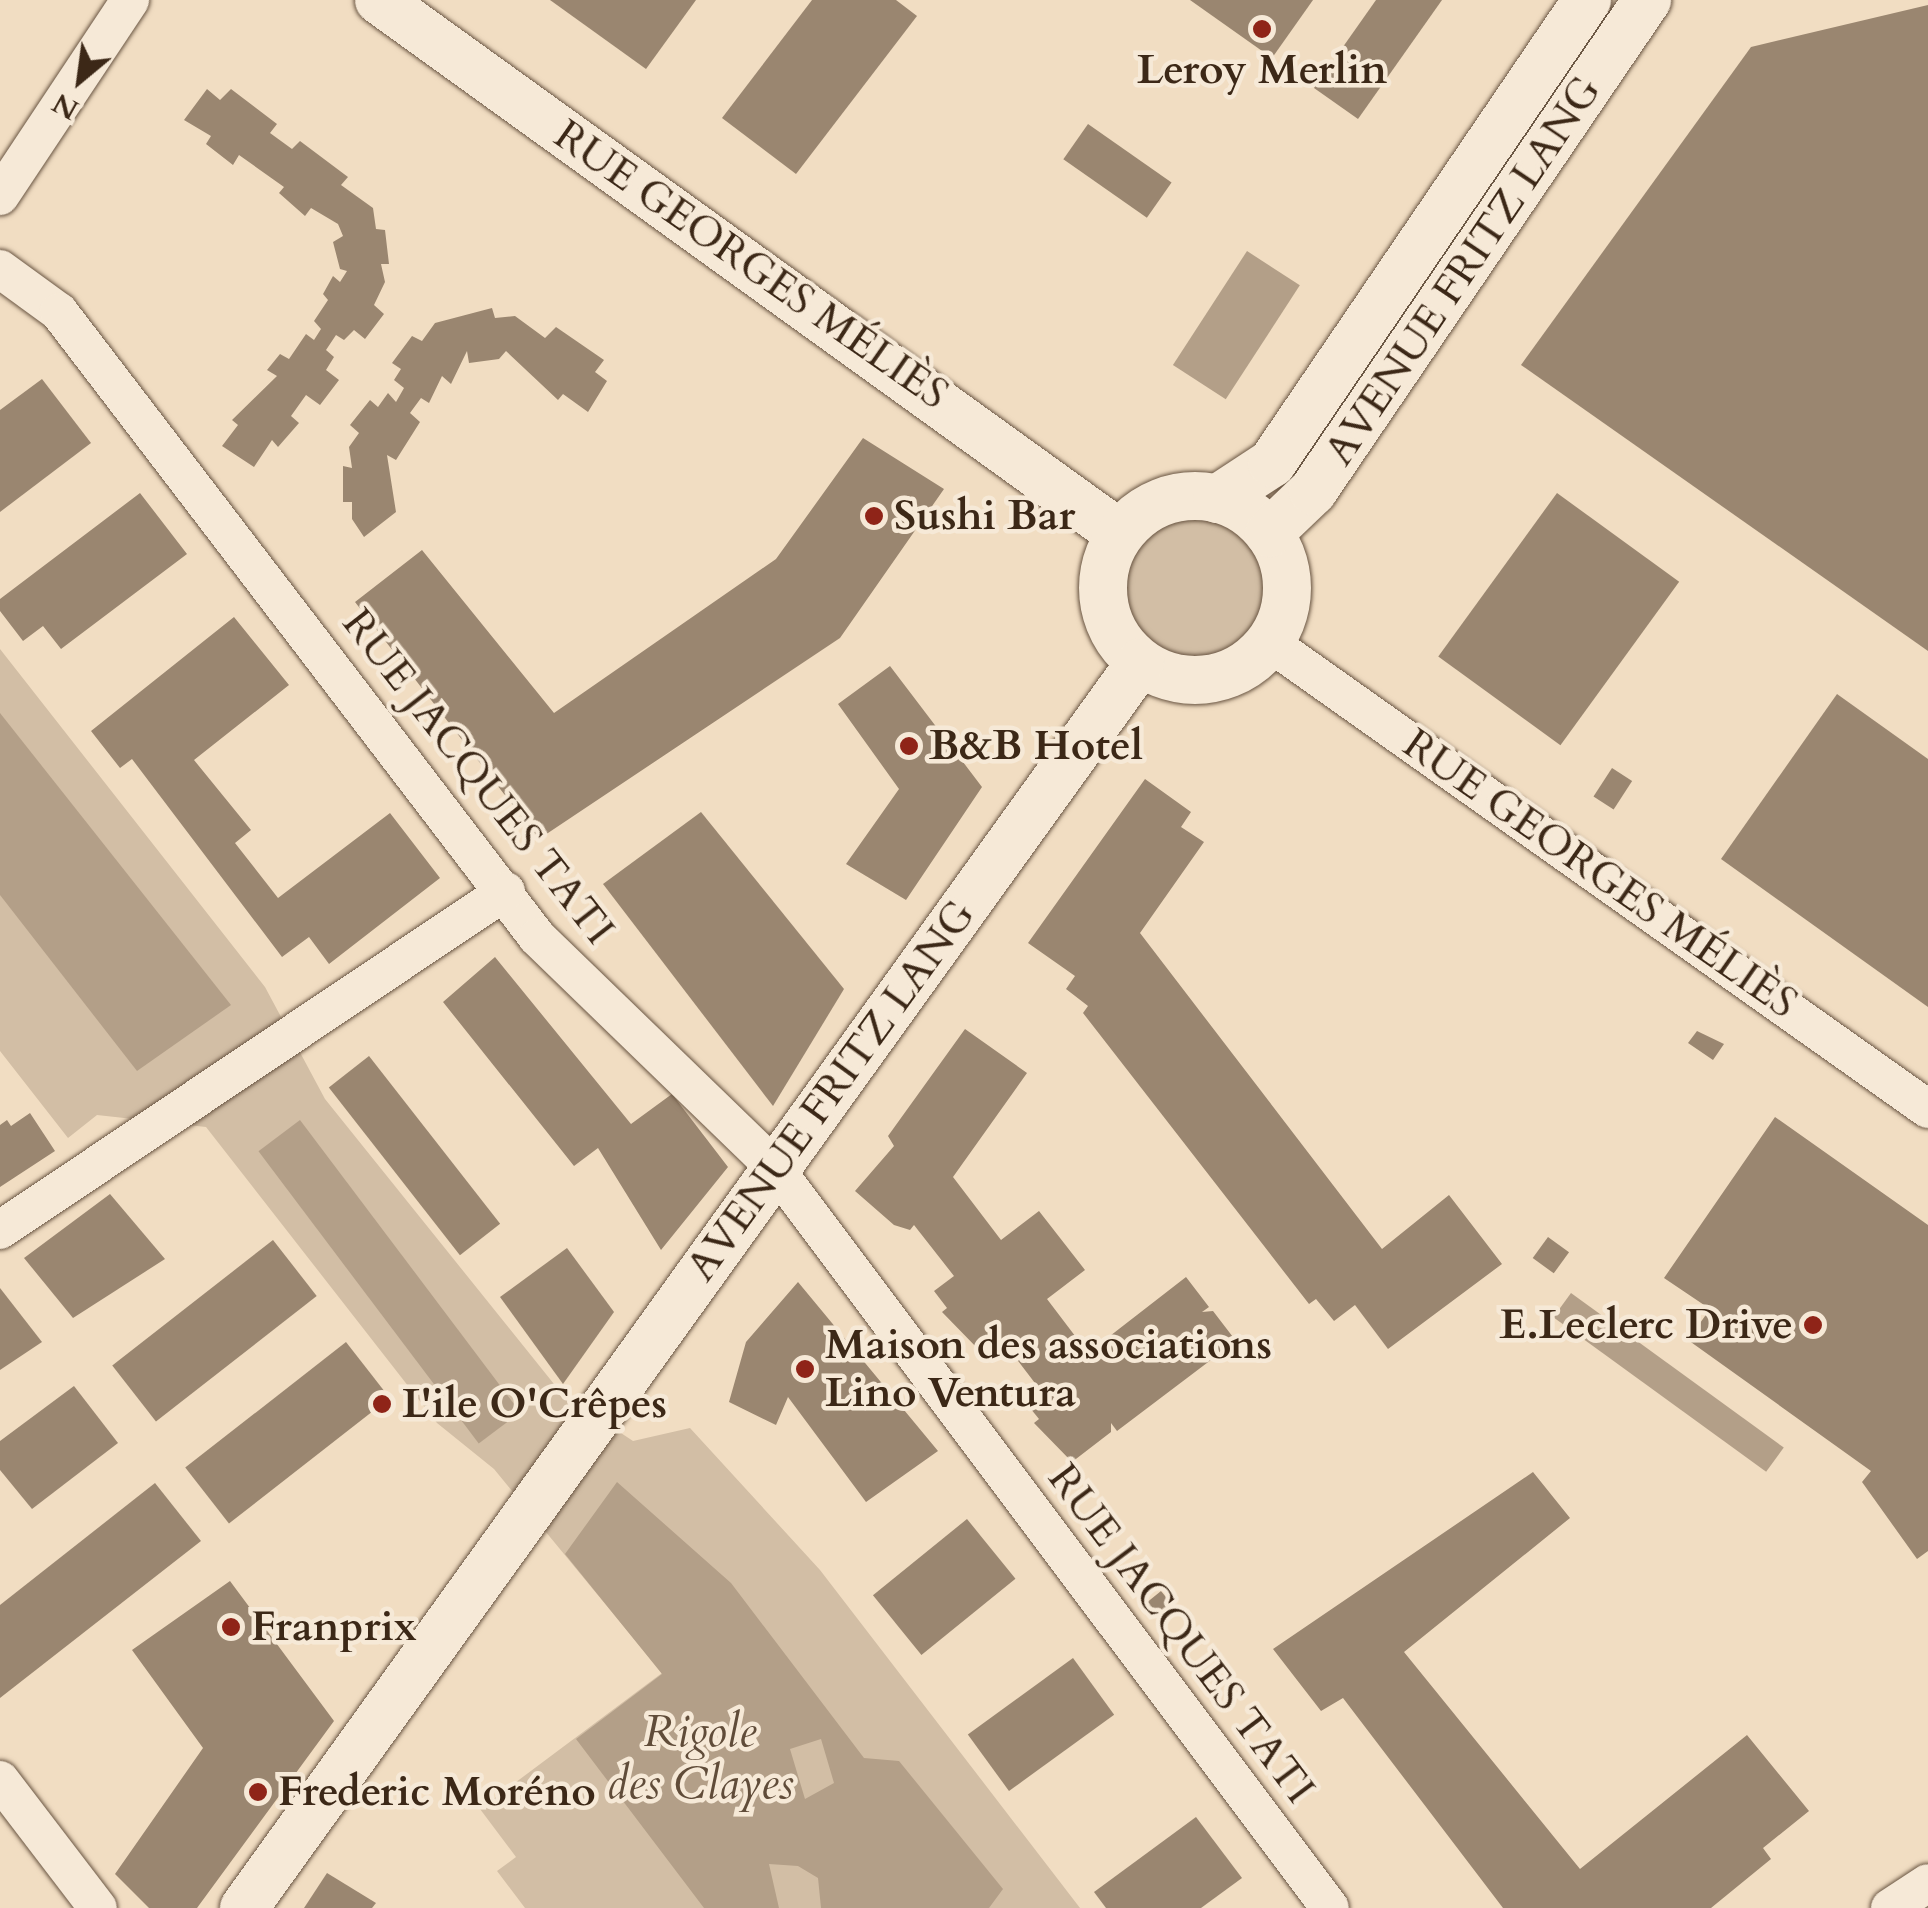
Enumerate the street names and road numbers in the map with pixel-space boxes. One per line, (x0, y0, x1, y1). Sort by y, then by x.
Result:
street label: AVENUE FRITZ LANG (1314, 67, 1612, 475)
street label: RUE GEORGES MÉLIÈS (545, 110, 957, 420)
street label: RUE JACQUES TATI (332, 599, 624, 955)
street label: RUE GEORGES MÉLIÈS (1394, 719, 1806, 1029)
street label: AVENUE FRITZ LANG (676, 891, 986, 1291)
street label: RUE JACQUES TATI (1037, 1455, 1325, 1813)

